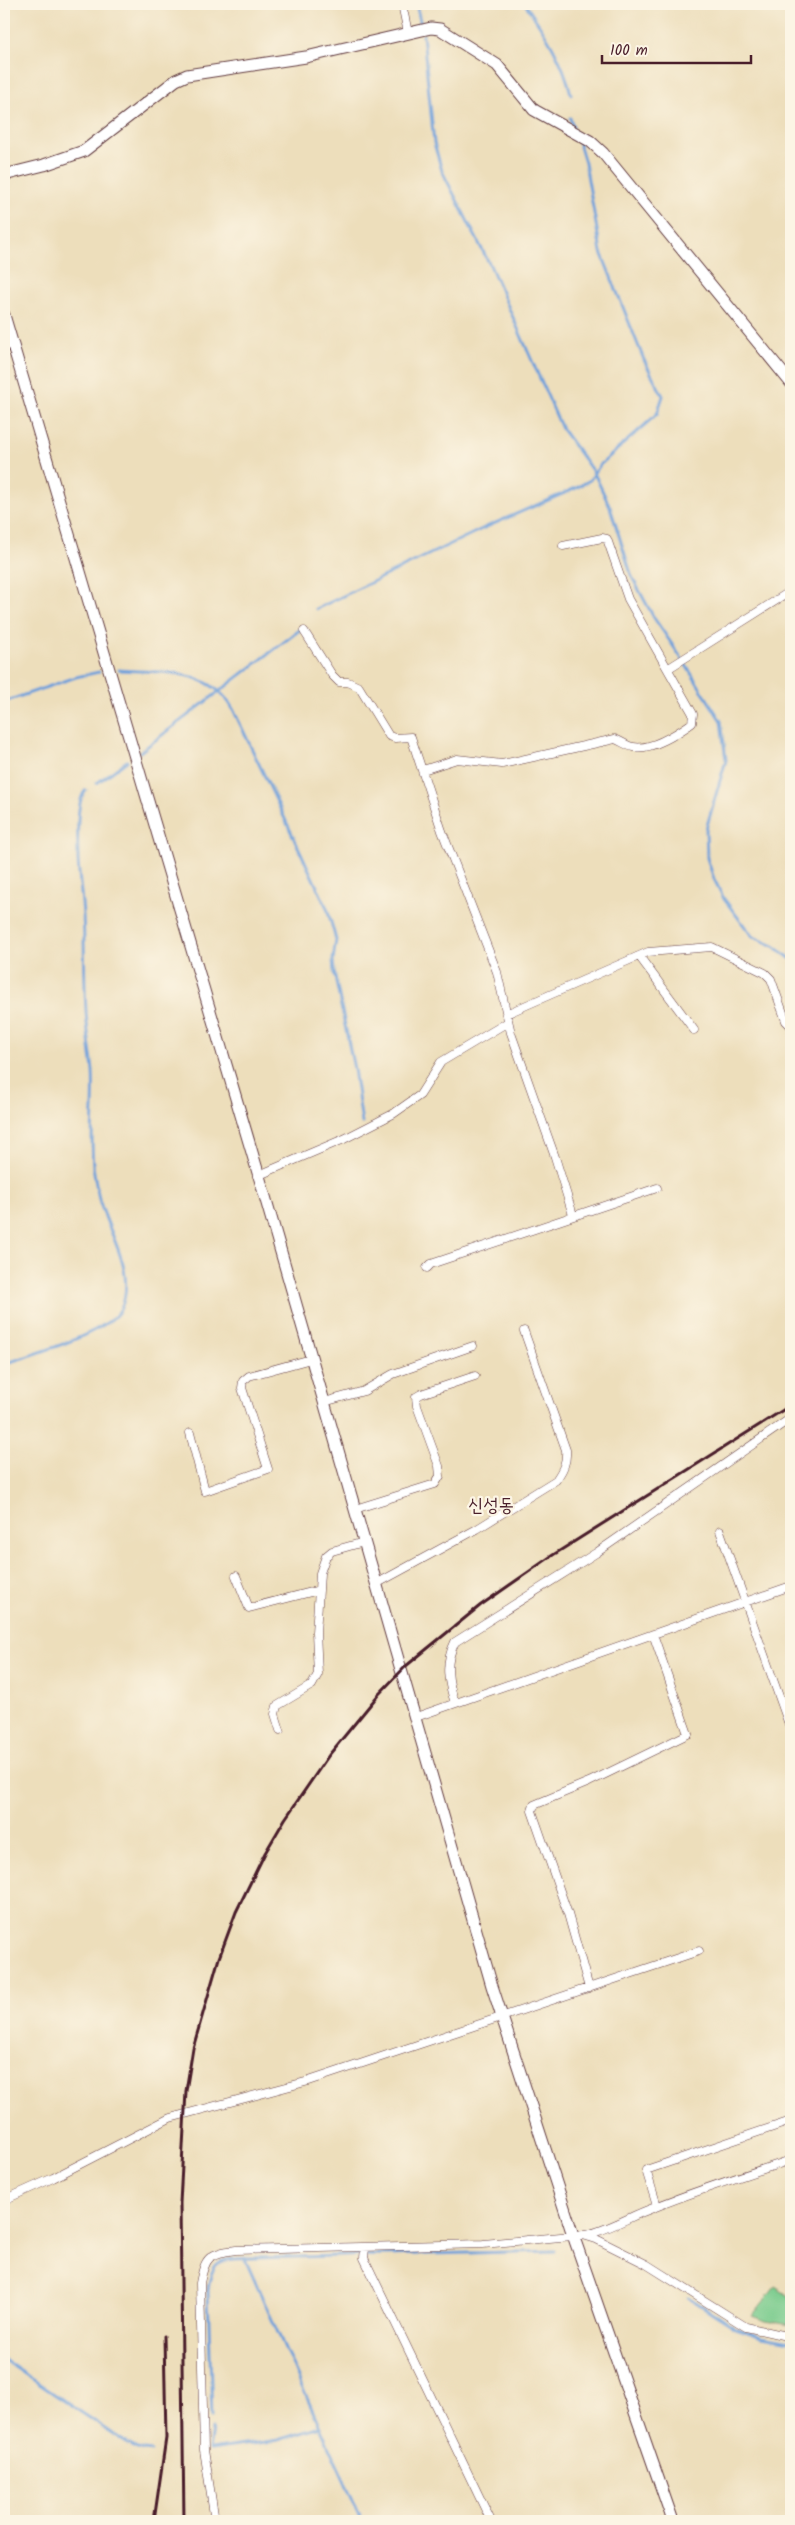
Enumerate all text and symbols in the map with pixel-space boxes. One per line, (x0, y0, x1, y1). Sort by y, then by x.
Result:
scale bar (602, 32, 751, 64)
text: 100 m (610, 39, 648, 63)
district label: 신성동 (468, 1491, 514, 1521)

